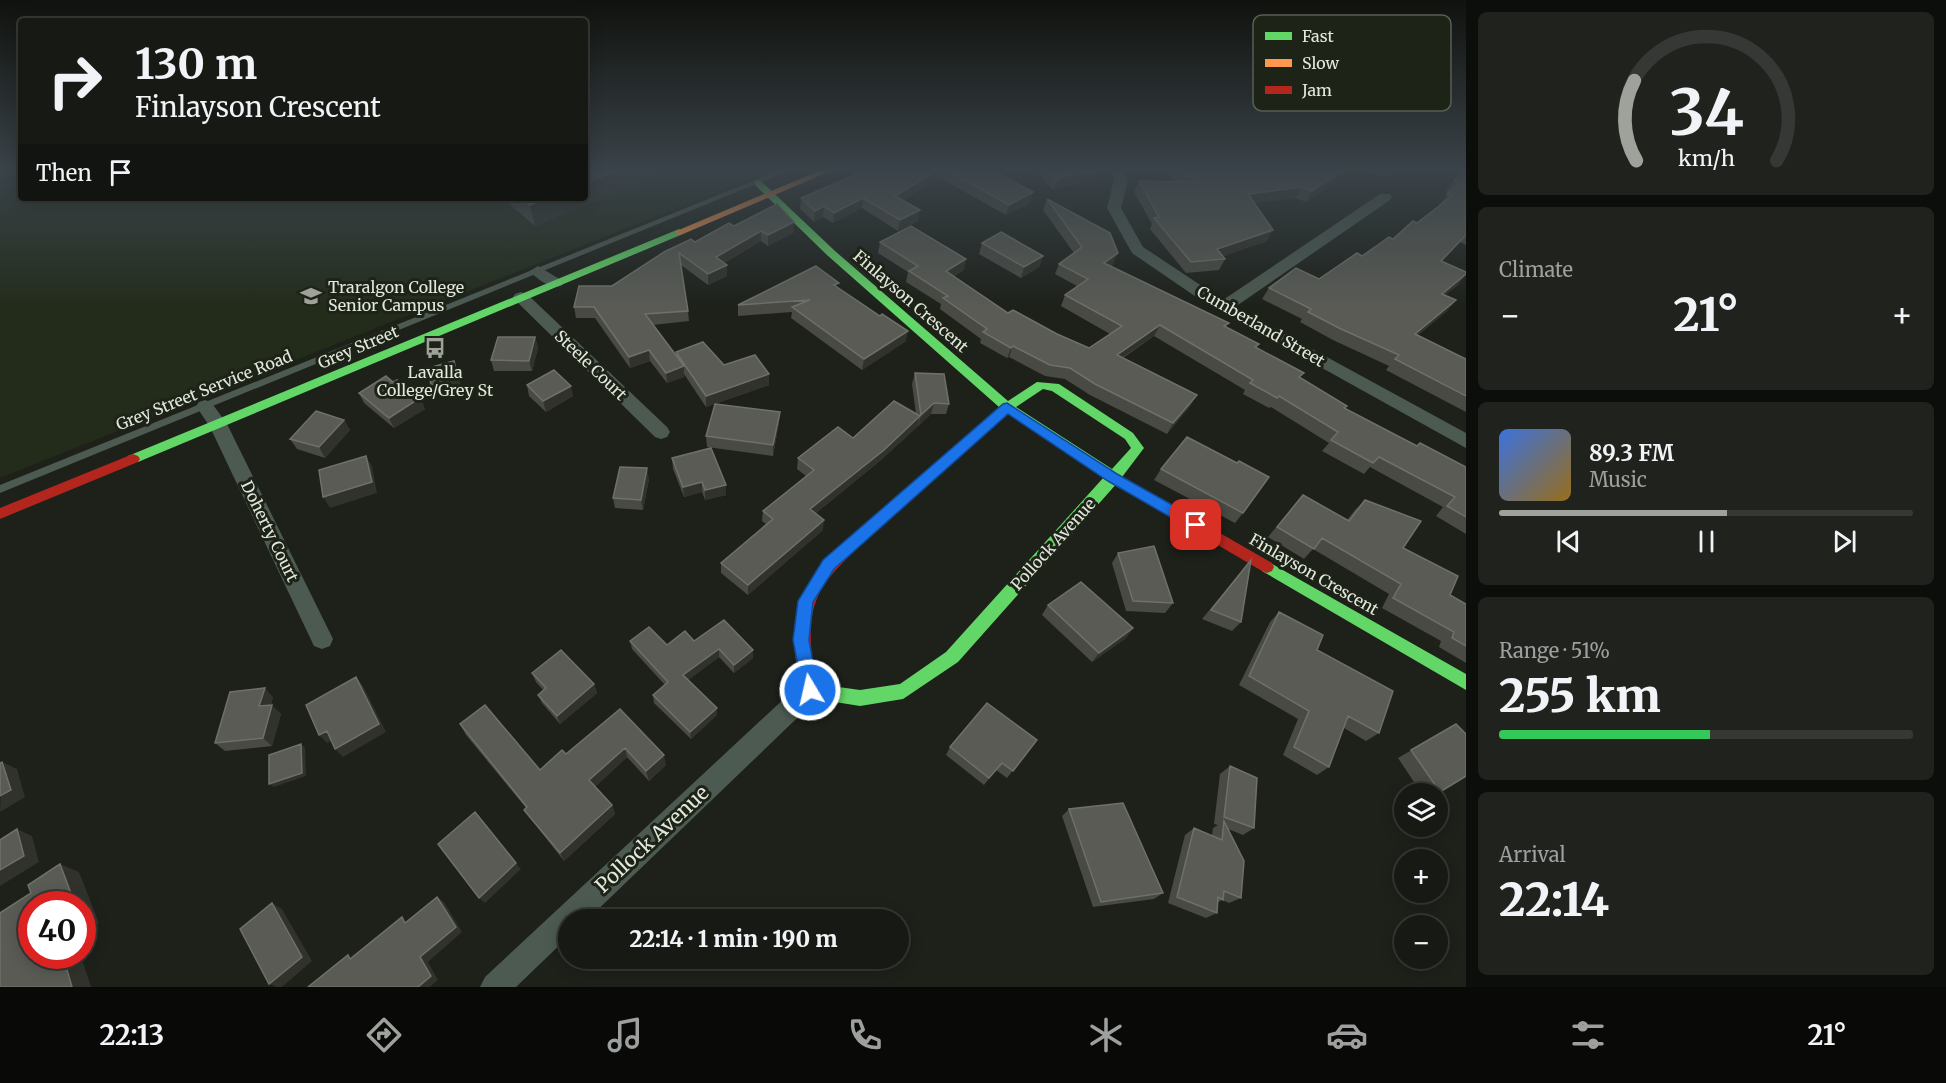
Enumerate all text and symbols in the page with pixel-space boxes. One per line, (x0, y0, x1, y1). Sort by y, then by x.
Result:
legend (1253, 15, 1451, 111)
text: Fast (1302, 26, 1335, 46)
text: 130 m (135, 38, 257, 90)
icon: right (36, 42, 114, 120)
text: Slow (1302, 53, 1340, 73)
text: 34 (1669, 74, 1743, 152)
text: Jam (1301, 80, 1332, 100)
text: Finlayson Crescent (135, 90, 381, 124)
text: km/h (1678, 145, 1734, 172)
icon: arrive (104, 156, 137, 189)
text: Then (36, 159, 92, 187)
street label: Finlayson Crescent (849, 246, 973, 357)
text: Climate (1499, 257, 1573, 282)
place label: Traralgon College Senior Campus (328, 277, 464, 315)
street label: Cumberland Street (1193, 281, 1329, 371)
school or university icon: Traralgon College Senior Campus (299, 284, 323, 308)
text: 21° (1673, 287, 1739, 343)
text: − (1499, 295, 1521, 336)
text: + (1891, 295, 1913, 336)
street label: Grey Street (315, 321, 402, 373)
street label: Steele Court (551, 326, 632, 405)
bus stop icon: Lavalla College/Grey St (423, 336, 447, 360)
street label: Grey Street Service Road (113, 345, 295, 434)
place label: Lavalla College/Grey St (377, 362, 494, 400)
text: 89.3 FM (1589, 439, 1674, 467)
text: Music (1589, 467, 1647, 492)
street label: Doherty Court (237, 477, 303, 585)
street label: Pollock Avenue (1006, 494, 1100, 594)
pin (1170, 499, 1221, 550)
icon: arrive (1179, 508, 1212, 541)
icon: previous (1552, 525, 1585, 558)
icon: pause (1690, 525, 1723, 558)
icon: next (1828, 525, 1861, 558)
street label: Finlayson Crescent (1246, 529, 1383, 619)
text: Range · 51% (1499, 638, 1610, 663)
position arrow (778, 658, 842, 722)
text: 255 km (1499, 668, 1661, 724)
street label: Pollock Avenue (590, 780, 714, 898)
map controls (1394, 783, 1448, 969)
button: layers (1394, 783, 1448, 837)
text: Arrival (1499, 842, 1566, 867)
button: + (1394, 849, 1448, 903)
text: 22:14 (1499, 872, 1609, 928)
speed limit sign: 40 (18, 891, 96, 969)
button: − (1394, 915, 1448, 969)
text: 22:14 · 1 min · 190 m (629, 925, 838, 953)
icon: directions (363, 1014, 405, 1056)
icon: music (604, 1014, 646, 1056)
icon: phone (844, 1014, 886, 1056)
icon: climate (1085, 1014, 1127, 1056)
icon: car (1326, 1014, 1368, 1056)
icon: filters (1567, 1014, 1609, 1056)
text: 22:13 (99, 1018, 164, 1052)
text: 21° (1808, 1018, 1847, 1052)

